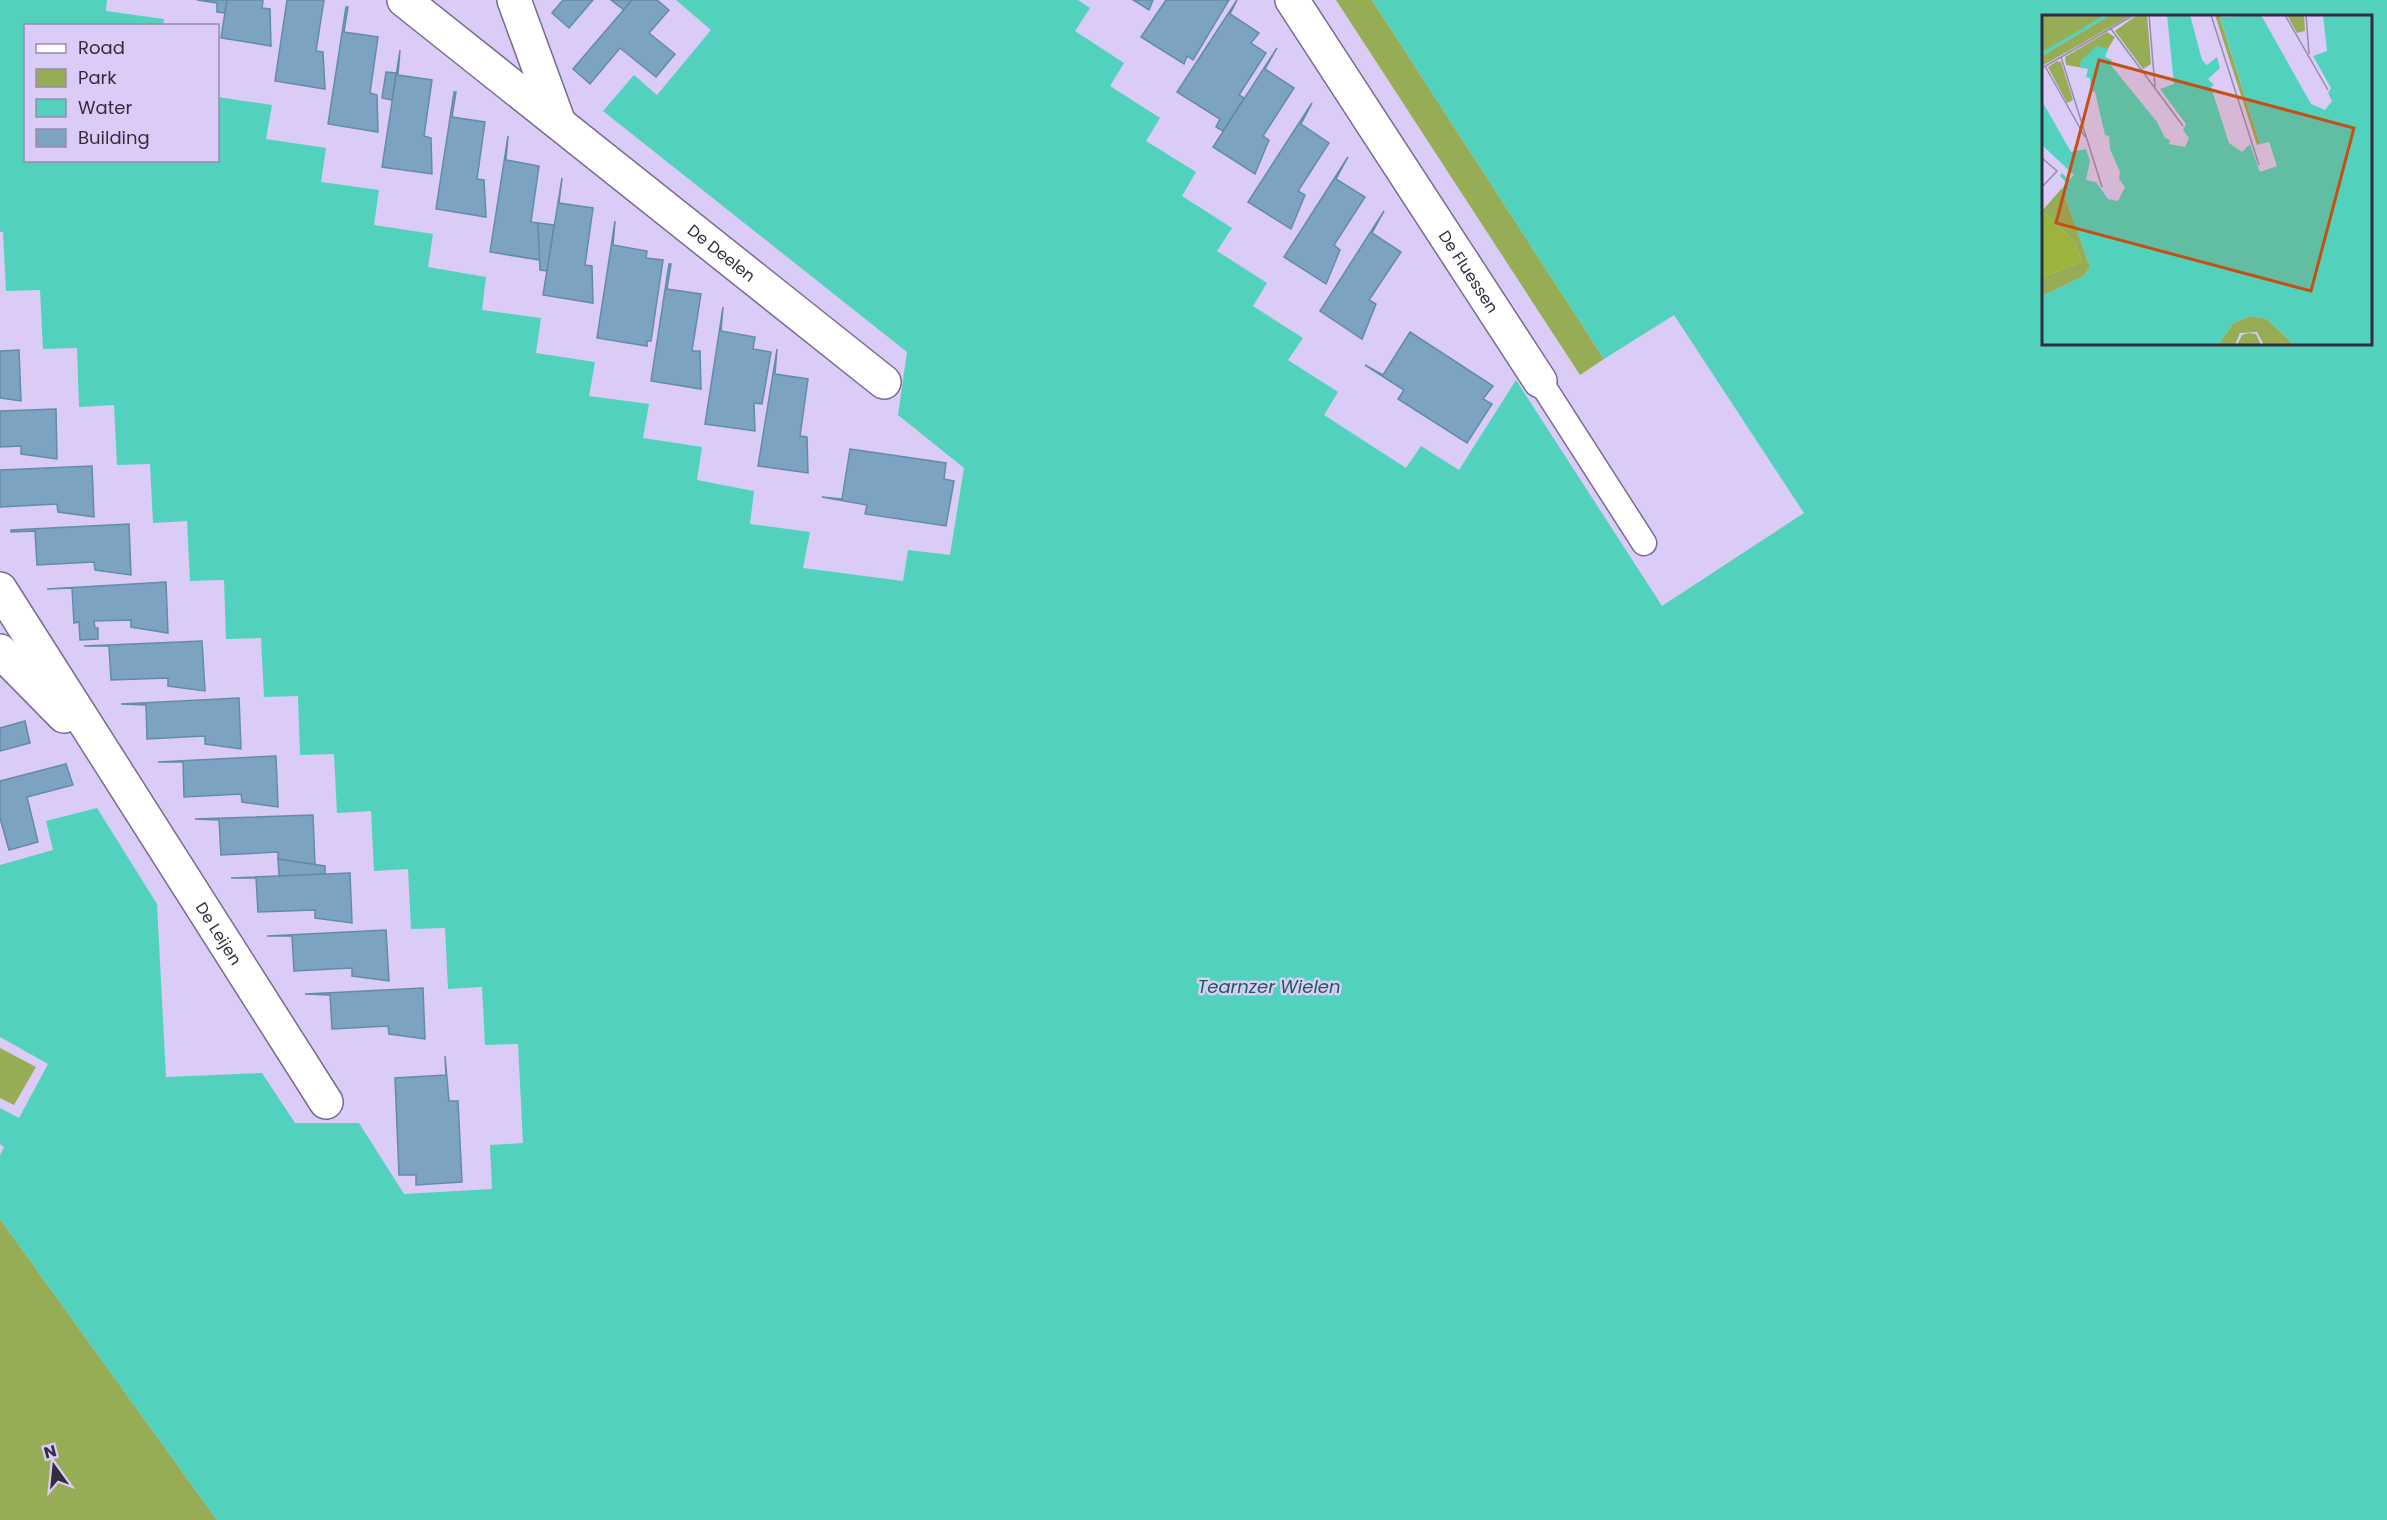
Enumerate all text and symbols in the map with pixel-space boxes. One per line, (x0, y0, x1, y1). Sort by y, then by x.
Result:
inset map (2042, 15, 2372, 345)
legend (24, 24, 219, 162)
text: Road (78, 35, 125, 60)
text: Park (78, 65, 117, 90)
text: Water (78, 95, 132, 120)
text: Building (78, 125, 150, 150)
street label: De Deelen (683, 219, 760, 287)
street label: De Fluessen (1433, 226, 1504, 317)
street label: De Leijen (190, 897, 247, 969)
water label: Tearnzer Wielen (1198, 974, 1341, 999)
north arrow (24, 1436, 84, 1496)
text: N (41, 1439, 59, 1465)

